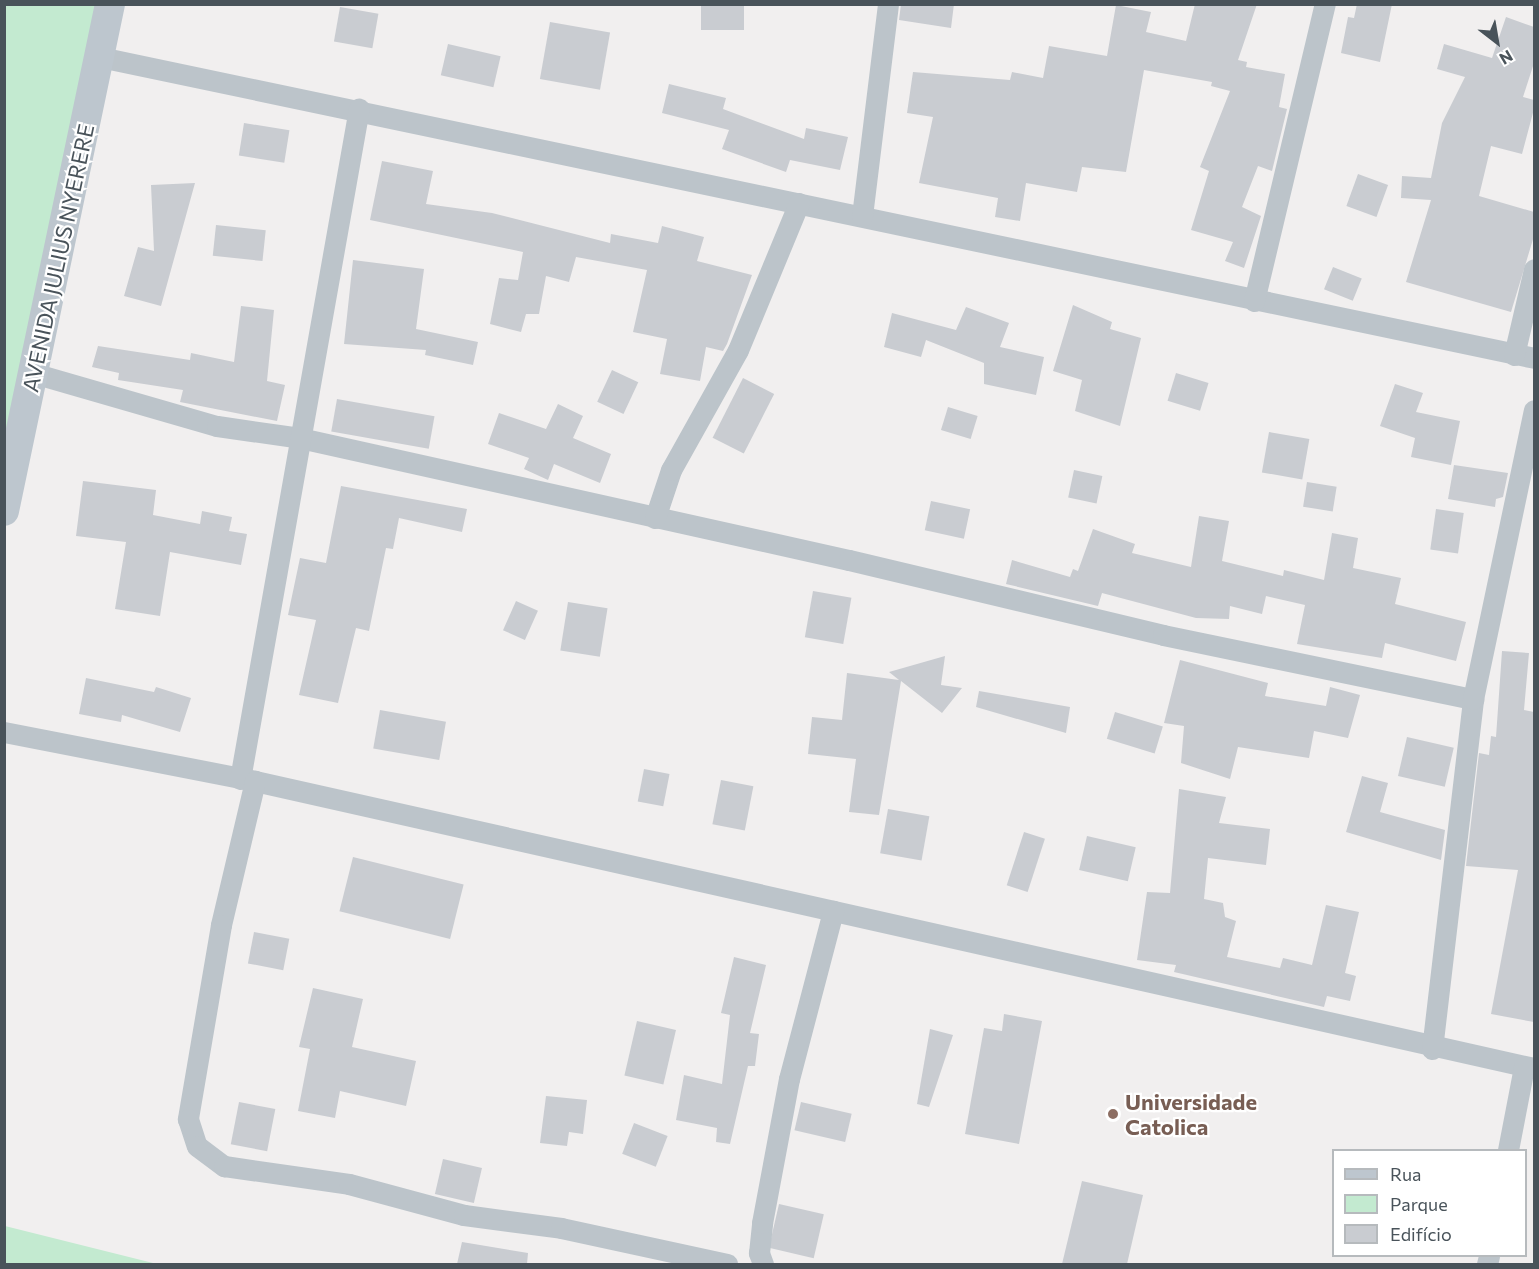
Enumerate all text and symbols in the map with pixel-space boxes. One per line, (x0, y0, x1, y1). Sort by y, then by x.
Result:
north arrow (1467, 12, 1527, 72)
text: N (1496, 47, 1517, 69)
street label: AVENIDA JULIUS NYERERE (17, 122, 99, 394)
place label: Universidade Catolica (1125, 1088, 1257, 1140)
marker: Universidade Catolica (1106, 1107, 1120, 1121)
legend (1332, 1149, 1527, 1257)
text: Rua (1390, 1163, 1421, 1185)
text: Parque (1390, 1193, 1448, 1215)
text: Edifício (1390, 1223, 1452, 1245)

